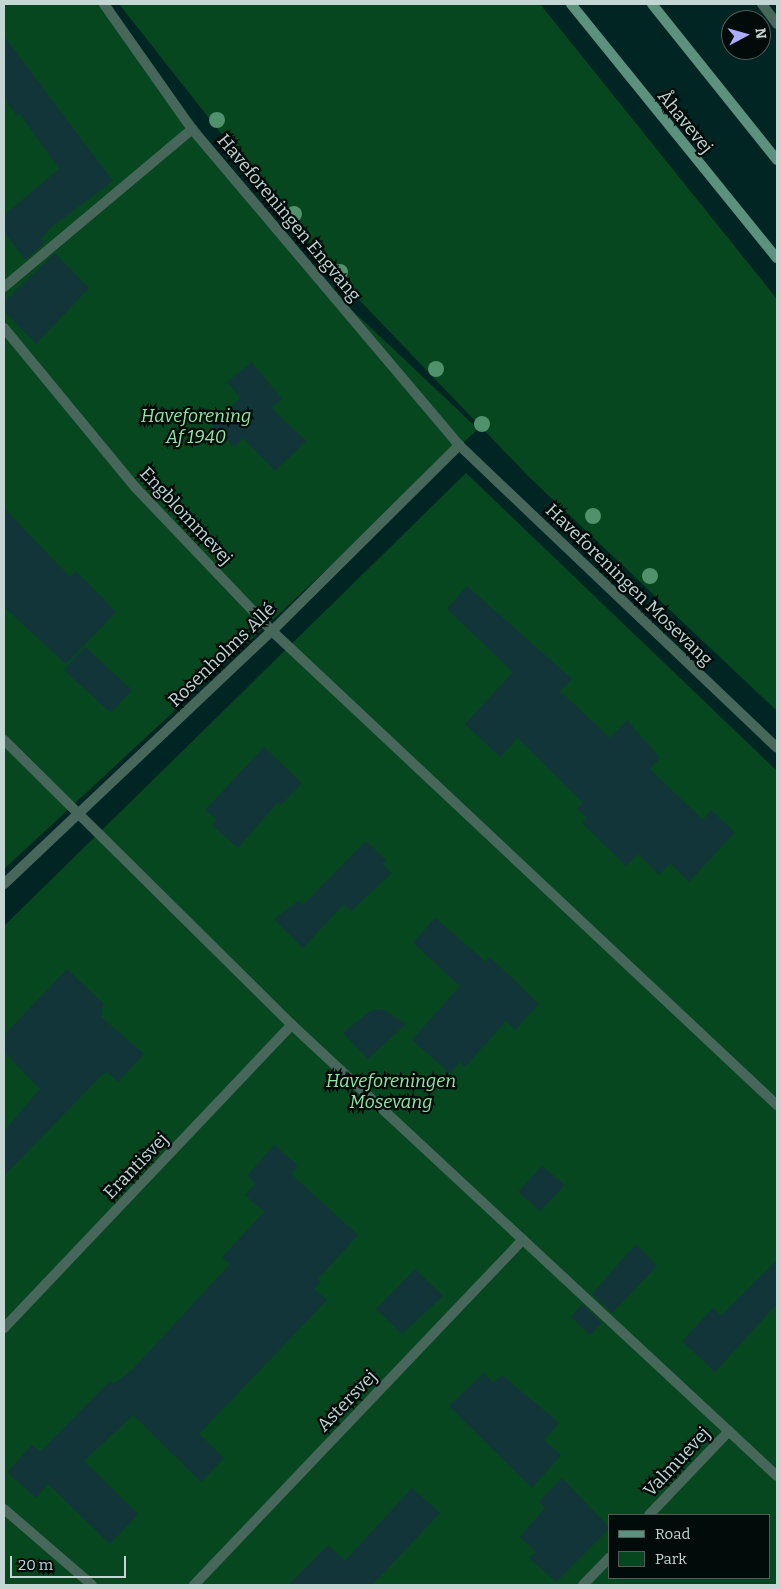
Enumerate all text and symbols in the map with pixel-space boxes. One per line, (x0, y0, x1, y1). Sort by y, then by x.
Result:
north arrow (721, 10, 771, 60)
text: N (751, 27, 769, 40)
street label: Åhavevej (653, 86, 717, 158)
street label: Haveforeningen Engvang (213, 130, 365, 306)
park label: Haveforening Af 1940 (141, 406, 251, 448)
street label: Engblommevej (135, 463, 237, 569)
street label: Haveforeningen Mosevang (541, 500, 717, 670)
street label: Rosenholms Allé (164, 598, 280, 712)
park label: Haveforeningen Mosevang (326, 1071, 456, 1114)
street label: Erantisvej (99, 1129, 173, 1203)
street label: Astersvej (313, 1366, 381, 1436)
street label: Valmuevej (639, 1423, 715, 1501)
legend (608, 1514, 771, 1579)
text: Road (655, 1525, 690, 1543)
scale bar (12, 1546, 129, 1578)
text: Park (655, 1550, 687, 1568)
text: 20 m (18, 1556, 53, 1574)

